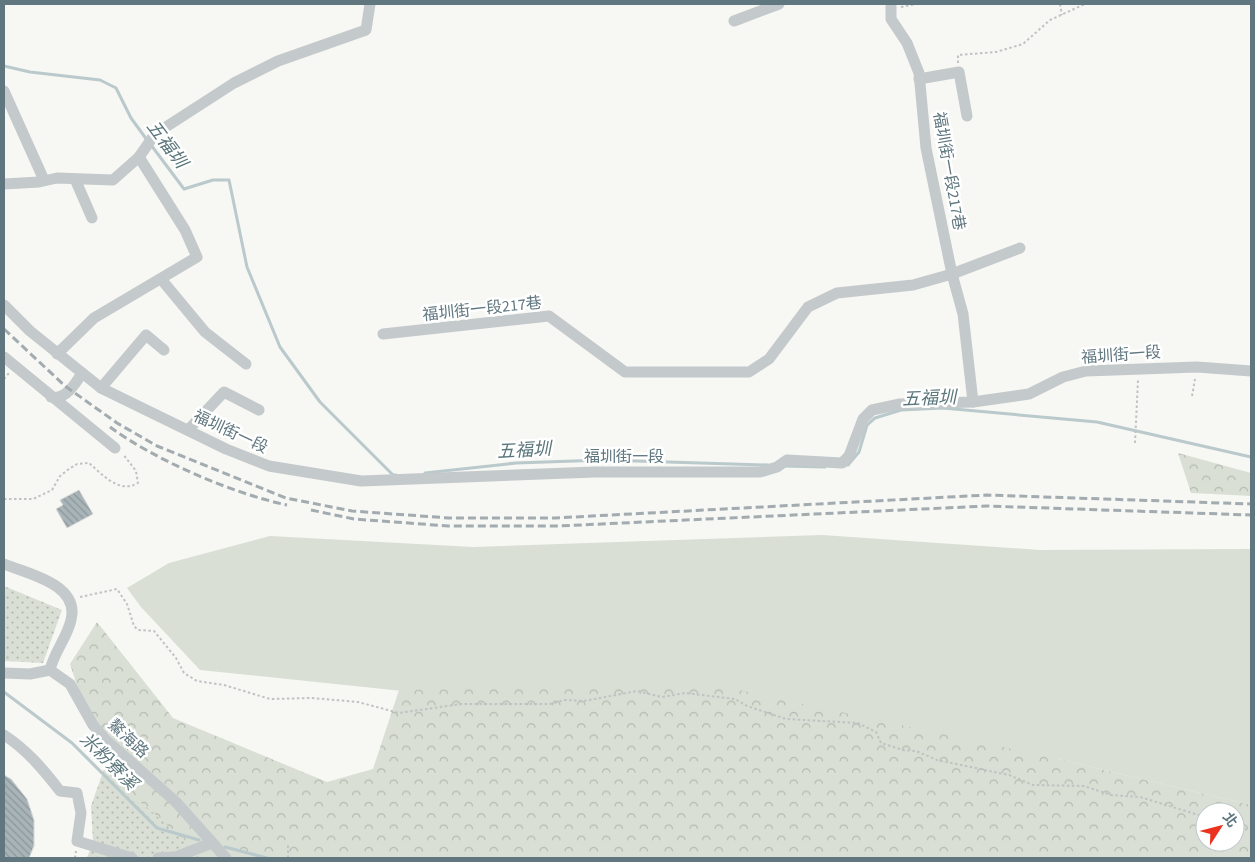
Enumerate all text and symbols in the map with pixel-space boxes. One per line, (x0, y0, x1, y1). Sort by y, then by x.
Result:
street label: 福圳街一段217巷 (928, 110, 970, 232)
water label: 五福圳 (140, 115, 195, 176)
street label: 福圳街一段217巷 (421, 292, 543, 326)
street label: 福圳街一段 (1080, 341, 1162, 369)
water label: 五福圳 (902, 385, 959, 412)
street label: 福圳街一段 (190, 405, 271, 459)
water label: 五福圳 (496, 436, 555, 464)
street label: 福圳街一段 (584, 446, 664, 468)
street label: 鰲海路 (103, 714, 153, 763)
water label: 米粉寮溪 (74, 727, 145, 798)
north arrow (1195, 802, 1245, 852)
text: 北 (1218, 808, 1242, 831)

